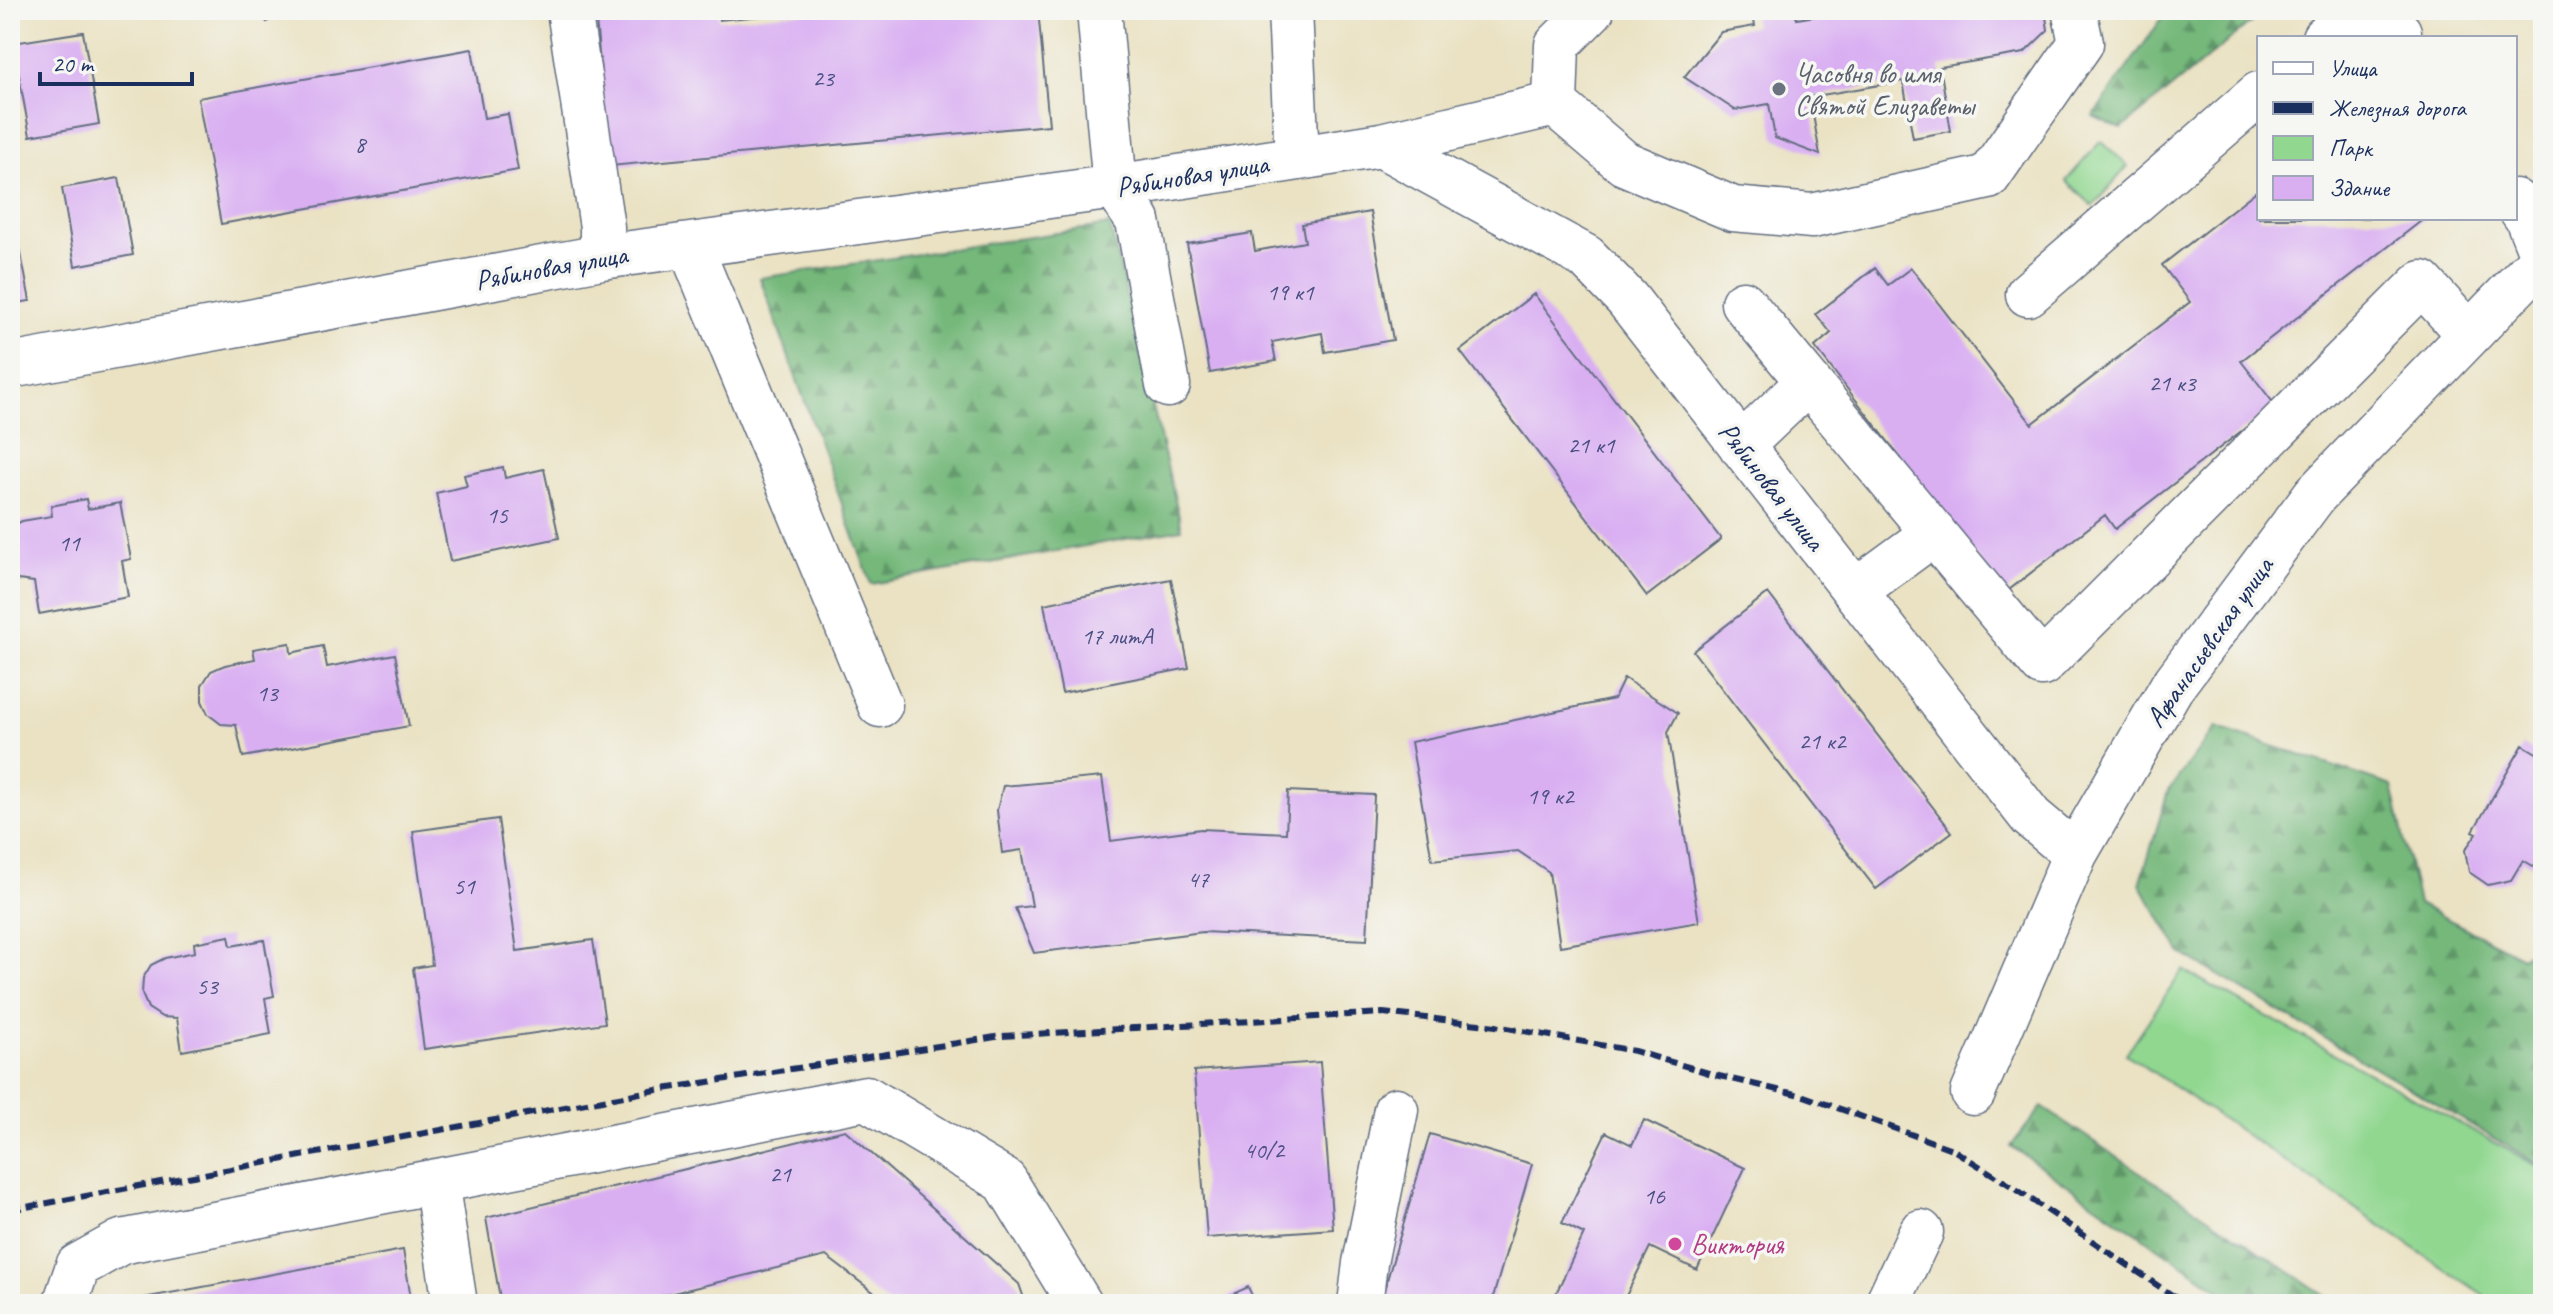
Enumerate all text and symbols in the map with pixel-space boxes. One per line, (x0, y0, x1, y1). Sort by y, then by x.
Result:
scale bar (40, 36, 192, 86)
legend (2257, 36, 2517, 220)
text: 20 m (52, 49, 95, 79)
text: Улица (2329, 53, 2378, 83)
place label: Часовня во имя Святой Елизаветы (1795, 56, 1976, 123)
house number: 23 (812, 63, 836, 93)
marker: Часовня во имя Святой Елизаветы (1770, 80, 1788, 98)
text: Железная дорога (2329, 93, 2467, 123)
house number: 8 (355, 129, 368, 159)
text: Парк (2329, 133, 2374, 163)
street label: Рябиновая улица (1113, 145, 1272, 204)
text: Здание (2329, 173, 2391, 203)
street label: Рябиновая улица (472, 236, 631, 298)
house number: 19 к1 (1266, 277, 1315, 307)
house number: 21 к3 (2148, 368, 2198, 398)
street label: Рябиновая улица (1711, 415, 1834, 559)
house number: 21 к1 (1567, 430, 1616, 460)
house number: 15 (486, 500, 509, 530)
house number: 11 (58, 528, 81, 558)
street label: Афанасьевская улица (2137, 549, 2282, 734)
house number: 17 литА (1081, 621, 1154, 651)
house number: 13 (256, 678, 280, 708)
house number: 21 к2 (1798, 726, 1848, 756)
house number: 19 к2 (1526, 781, 1576, 811)
house number: 47 (1187, 864, 1210, 894)
house number: 51 (453, 871, 476, 901)
house number: 53 (196, 971, 220, 1001)
house number: 40/2 (1244, 1135, 1286, 1165)
house number: 21 (769, 1159, 792, 1189)
house number: 16 (1643, 1181, 1666, 1211)
place label: Виктория (1691, 1227, 1785, 1262)
marker: Виктория (1666, 1235, 1684, 1253)

